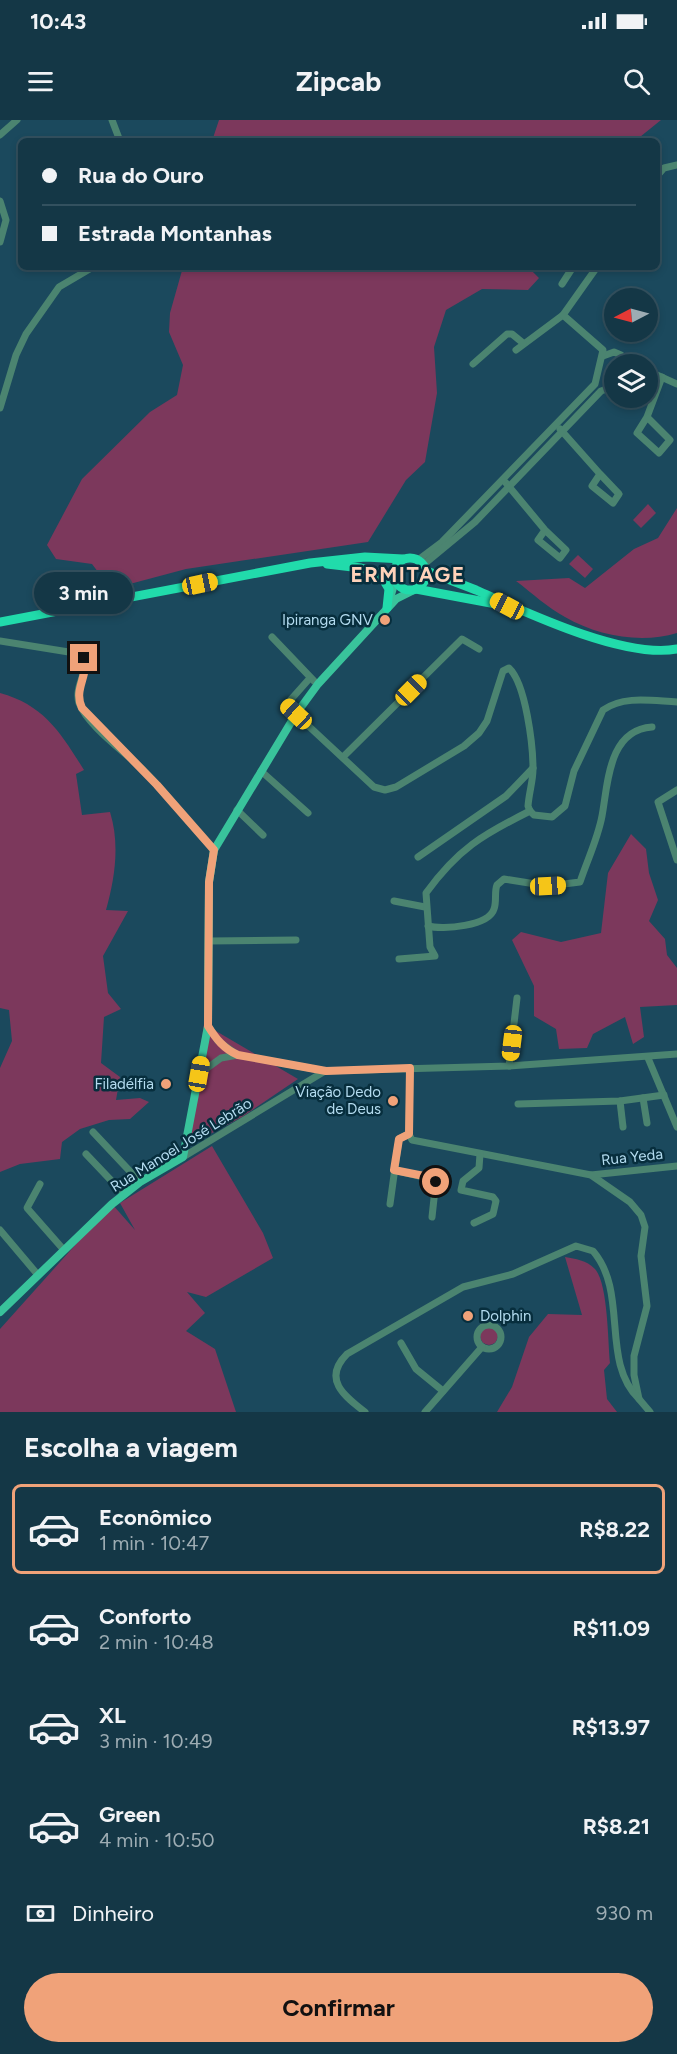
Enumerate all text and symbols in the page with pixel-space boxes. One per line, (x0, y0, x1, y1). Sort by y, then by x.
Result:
text: 10:43 (30, 8, 86, 35)
icon: menu (24, 65, 57, 98)
text: Zipcab (296, 65, 381, 98)
icon: search (620, 65, 653, 98)
text: Rua do Ouro (78, 162, 204, 189)
text: Estrada Montanhas (78, 220, 272, 247)
north arrow (604, 288, 658, 342)
map controls (604, 288, 658, 408)
button: layers (604, 354, 658, 408)
district label: ERMITAGE (350, 562, 466, 587)
callout: 3 min (34, 571, 134, 613)
car (181, 571, 219, 597)
text: 3 min (59, 581, 108, 605)
car (487, 590, 527, 622)
place label: Ipiranga GNV (282, 611, 374, 629)
marker: Ipiranga GNV (378, 613, 392, 627)
route end (70, 644, 97, 671)
car (392, 671, 430, 709)
car (277, 695, 315, 733)
car (530, 876, 566, 896)
car (501, 1024, 523, 1062)
car (187, 1055, 211, 1093)
place label: Filadélfia (94, 1075, 154, 1093)
marker: Filadélfia (159, 1077, 173, 1091)
place label: Viação Dedo de Deus (295, 1083, 381, 1118)
street label: Rua Manoel José Lebrão (107, 1094, 255, 1196)
marker: Viação Dedo de Deus (386, 1094, 400, 1108)
street label: Rua Yeda (600, 1145, 664, 1169)
route start (422, 1168, 449, 1195)
place label: Dolphin (480, 1307, 531, 1325)
marker: Dolphin (461, 1309, 475, 1323)
text: Escolha a viagem (24, 1431, 238, 1464)
icon: car (27, 1502, 81, 1556)
text: Econômico (99, 1504, 212, 1531)
text: R$8.22 (579, 1516, 650, 1543)
text: 1 min · 10:47 (99, 1531, 209, 1555)
icon: car (27, 1601, 81, 1655)
text: Conforto (99, 1603, 191, 1630)
text: R$11.09 (573, 1615, 650, 1642)
text: 2 min · 10:48 (99, 1630, 214, 1654)
icon: car (27, 1700, 81, 1754)
text: XL (99, 1702, 126, 1729)
text: R$13.97 (572, 1714, 650, 1741)
text: 3 min · 10:49 (99, 1729, 212, 1753)
icon: car (27, 1799, 81, 1853)
text: Green (99, 1801, 161, 1828)
text: R$8.21 (583, 1813, 650, 1840)
text: 4 min · 10:50 (99, 1828, 215, 1852)
icon: cash (24, 1897, 57, 1930)
text: Dinheiro (72, 1900, 154, 1927)
text: 930 m (596, 1901, 653, 1925)
button: Confirmar (24, 1973, 653, 2042)

